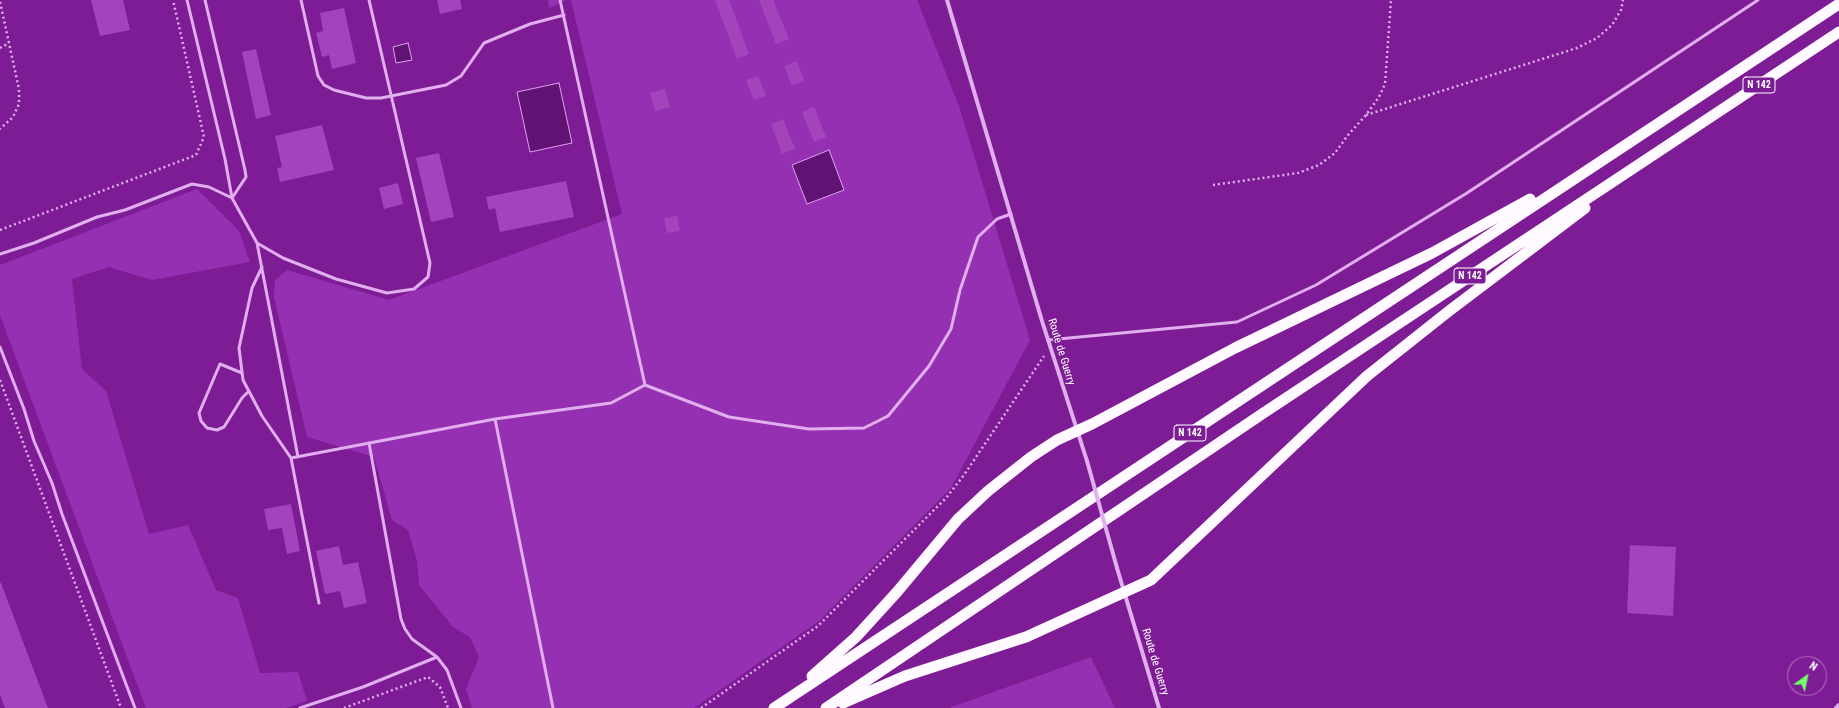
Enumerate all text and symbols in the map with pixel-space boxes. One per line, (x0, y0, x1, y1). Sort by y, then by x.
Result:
road number: N 142 (1743, 77, 1775, 93)
road number: N 142 (1454, 268, 1486, 284)
street label: Route de Guerry (1045, 317, 1077, 387)
road number: N 142 (1174, 425, 1206, 441)
street label: Route de Guerry (1139, 627, 1171, 697)
north arrow (1787, 656, 1827, 696)
text: N (1807, 659, 1820, 674)

